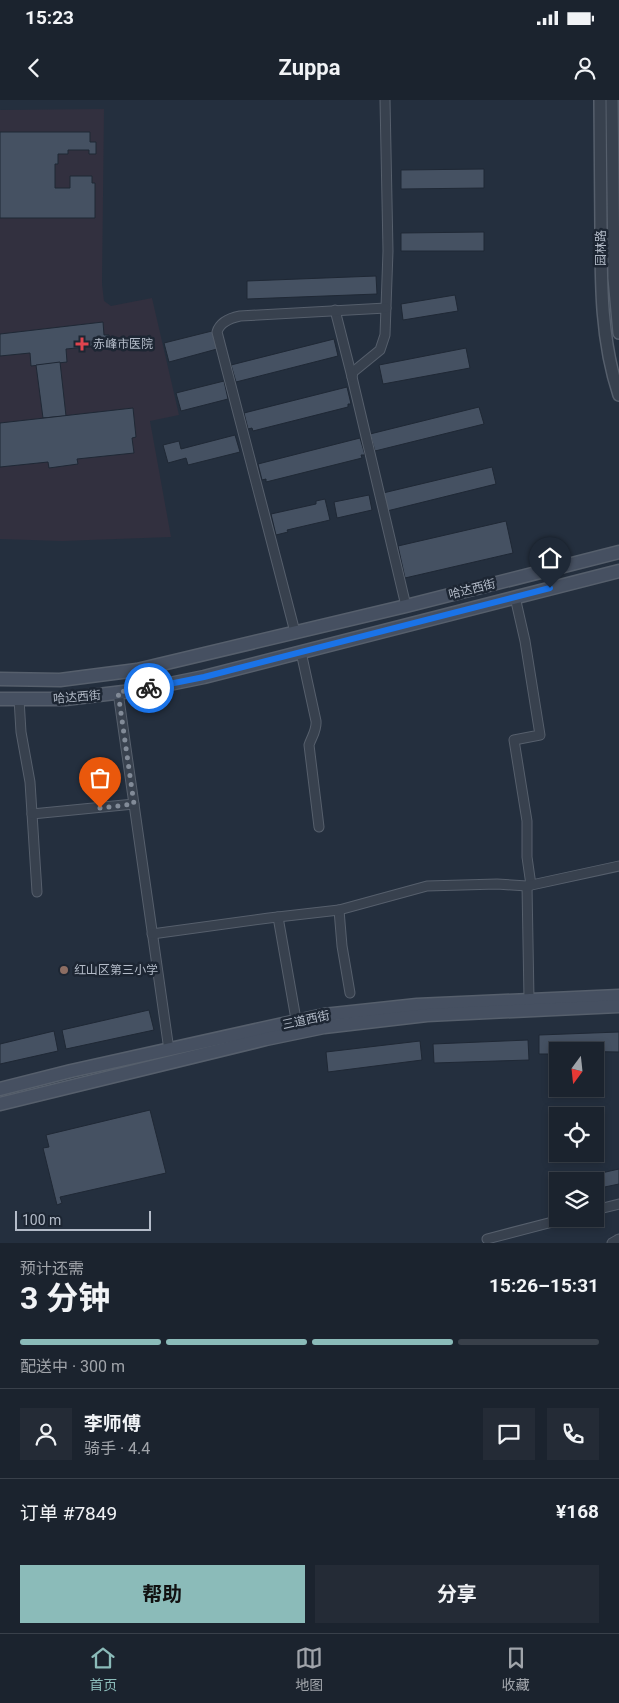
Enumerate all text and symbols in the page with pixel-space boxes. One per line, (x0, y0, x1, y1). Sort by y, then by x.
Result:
text: 15:23 (25, 6, 74, 29)
icon: back (20, 54, 48, 82)
icon: person (571, 54, 599, 82)
text: Zuppa (279, 55, 341, 80)
street label: 园林路 (594, 230, 608, 266)
marker: 赤峰市医院 (75, 337, 89, 351)
place label: 赤峰市医院 (93, 337, 153, 351)
pin (529, 537, 571, 588)
icon: home (536, 544, 564, 572)
street label: 哈达西街 (447, 576, 497, 602)
courier (124, 663, 174, 713)
icon: bike (135, 674, 163, 702)
street label: 哈达西街 (52, 688, 102, 706)
pin (79, 757, 121, 808)
icon: bag (86, 764, 114, 792)
place label: 红山区第三小学 (74, 963, 158, 977)
marker: 红山区第三小学 (58, 964, 70, 976)
street label: 三道西街 (281, 1008, 331, 1032)
north arrow (549, 1042, 604, 1098)
map controls (549, 1042, 604, 1227)
button: locate (549, 1107, 604, 1162)
button: layers (549, 1172, 604, 1227)
scale bar (15, 1208, 151, 1231)
text: 100 m (22, 1212, 61, 1228)
text: 预计还需 (20, 1259, 84, 1278)
text: 15:26–15:31 (489, 1274, 599, 1297)
text: 3 分钟 (20, 1279, 110, 1317)
text: 配送中 · 300 m (20, 1357, 125, 1376)
button: person (20, 1408, 72, 1460)
button: chat (483, 1408, 535, 1460)
button: phone (547, 1408, 599, 1460)
text: 李师傅 (84, 1412, 141, 1435)
text: 骑手 · 4.4 (84, 1439, 150, 1458)
text: ¥168 (556, 1500, 599, 1523)
text: 订单 #7849 (20, 1502, 117, 1525)
button: 帮助 (20, 1565, 305, 1623)
button: 分享 (315, 1565, 599, 1623)
tab: 首页 (89, 1644, 117, 1694)
tab: 地图 (295, 1644, 323, 1694)
tab: 收藏 (502, 1644, 530, 1694)

